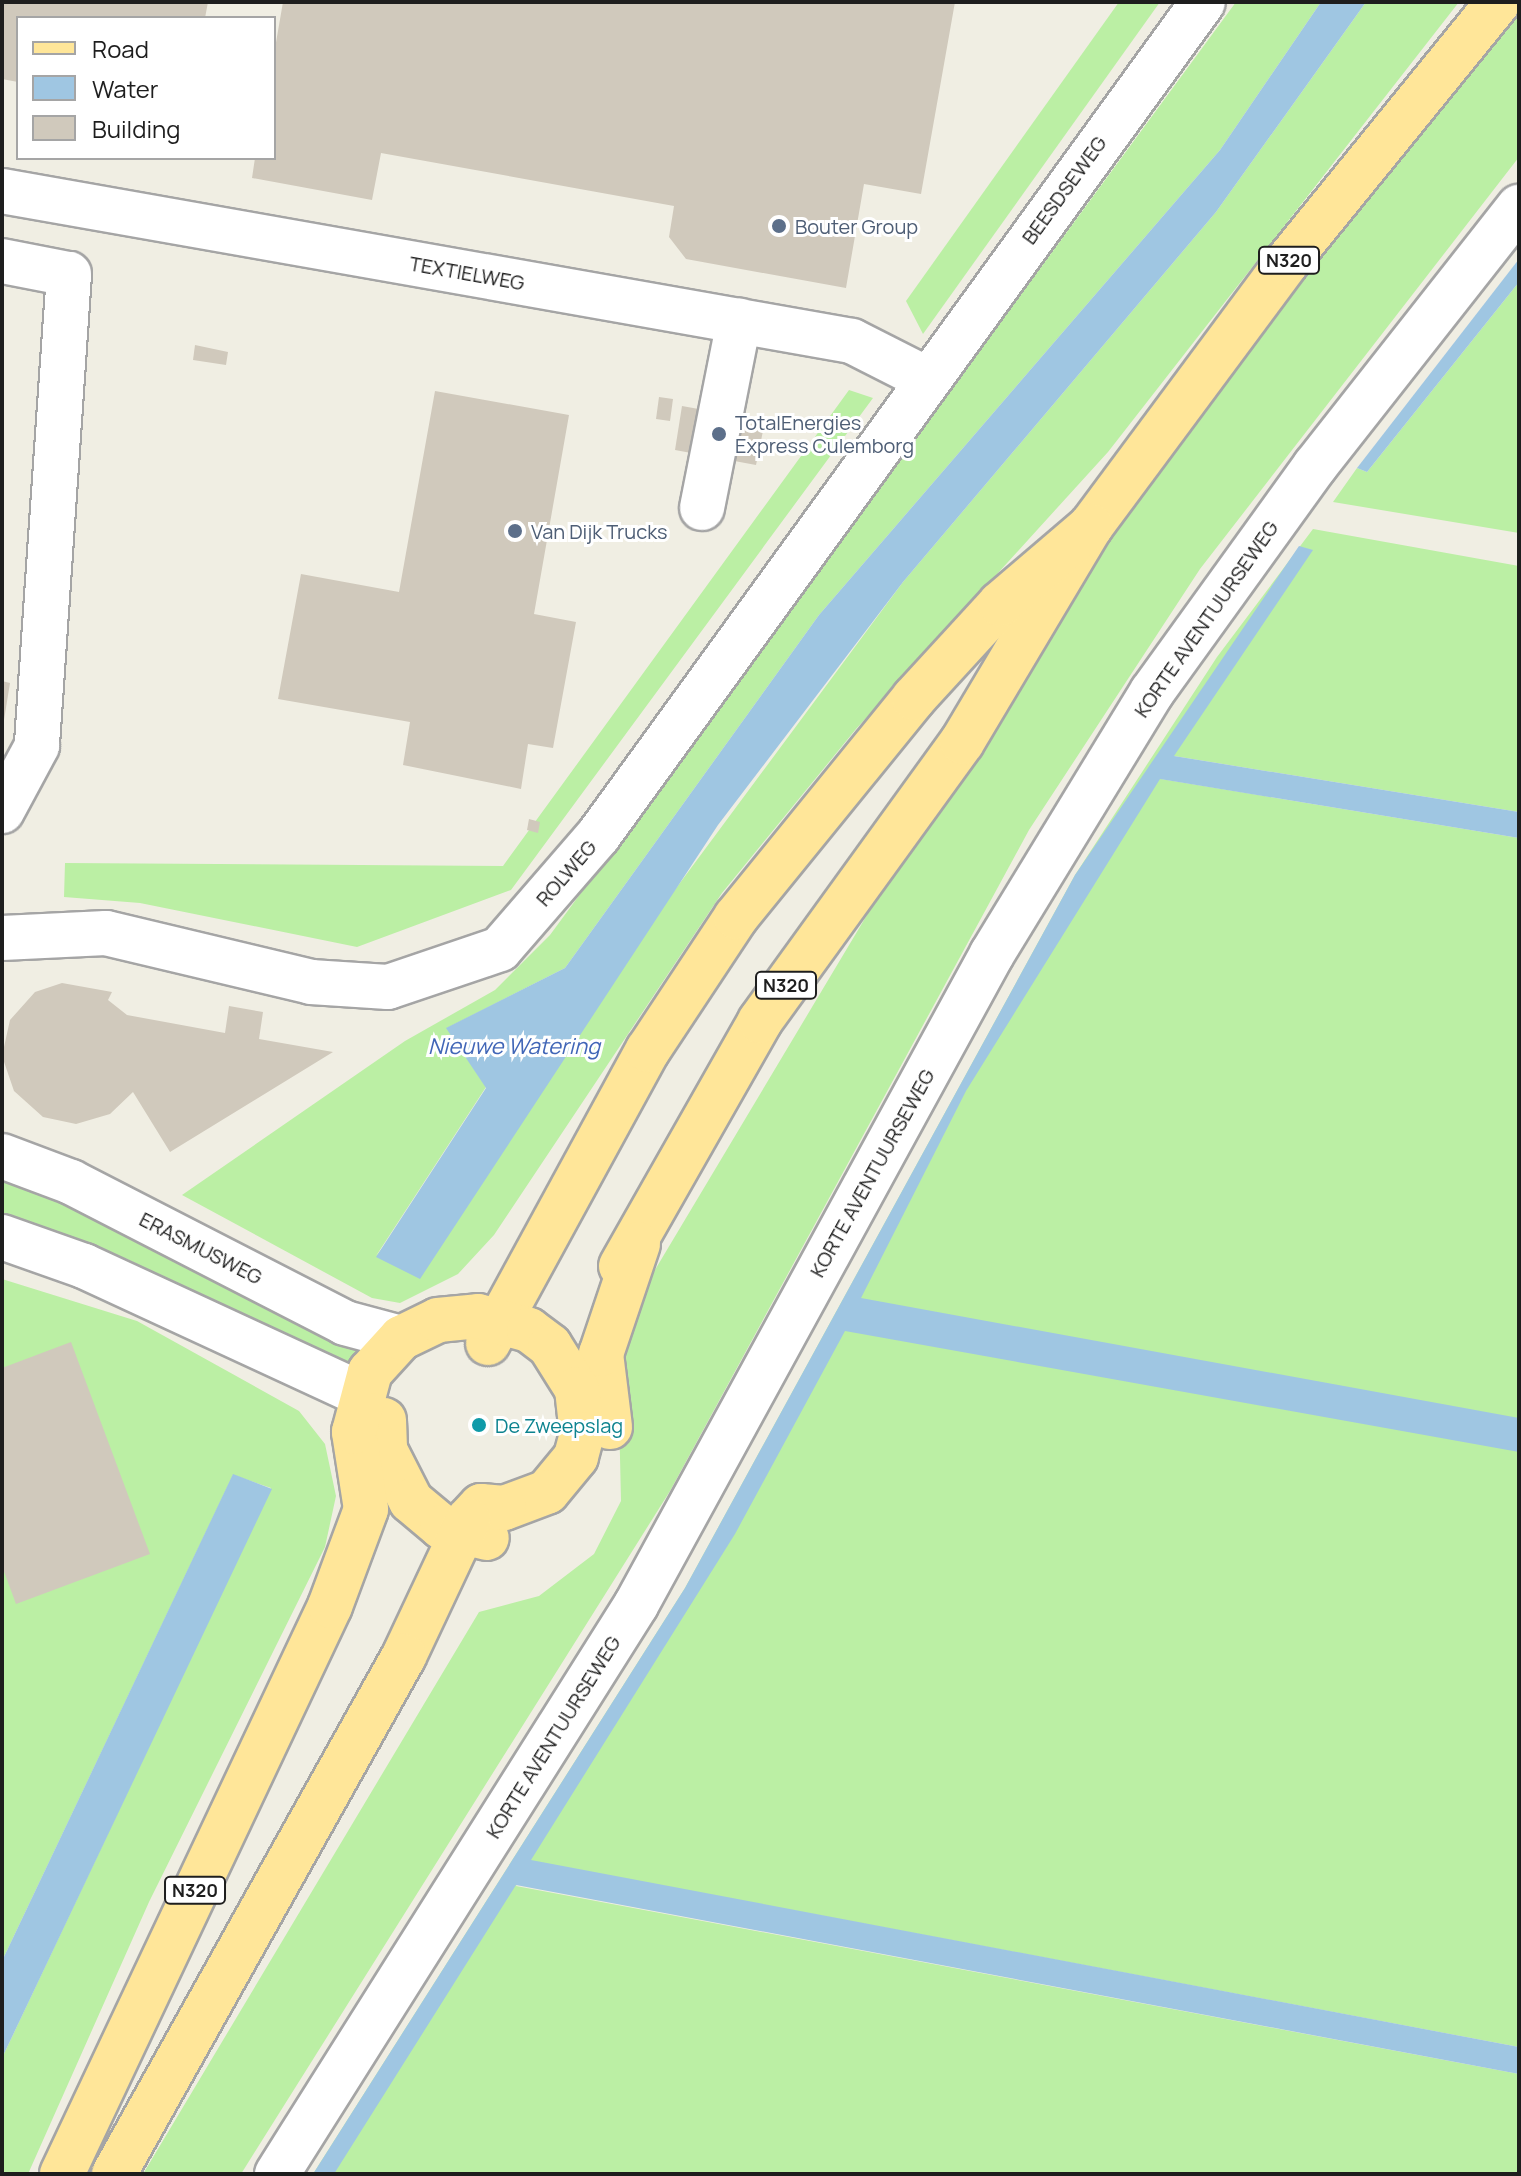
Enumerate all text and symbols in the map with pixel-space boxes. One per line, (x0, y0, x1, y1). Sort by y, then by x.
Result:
legend (16, 16, 276, 160)
text: Road (92, 32, 149, 65)
text: Water (92, 72, 159, 105)
text: Building (92, 112, 180, 145)
street label: BEESDSEWEG (1017, 131, 1111, 249)
place label: Bouter Group (795, 214, 918, 238)
marker: Bouter Group (770, 217, 788, 235)
road number: N320 (1257, 246, 1321, 274)
street label: TEXTIELWEG (408, 251, 526, 295)
place label: TotalEnergies Express Culemborg (735, 410, 914, 457)
marker: TotalEnergies Express Culemborg (710, 425, 728, 443)
street label: KORTE AVENTUURSEWEG (1129, 516, 1283, 722)
place label: Van Dijk Trucks (531, 519, 667, 543)
marker: Van Dijk Trucks (506, 522, 524, 540)
street label: ROLWEG (531, 835, 601, 911)
road number: N320 (754, 971, 818, 999)
water label: Nieuwe Watering (428, 1034, 600, 1060)
street label: KORTE AVENTUURSEWEG (805, 1065, 939, 1281)
street label: ERASMUSWEG (136, 1207, 266, 1289)
place label: De Zweepslag (495, 1413, 623, 1437)
marker: De Zweepslag (470, 1416, 488, 1434)
street label: KORTE AVENTUURSEWEG (481, 1631, 625, 1843)
road number: N320 (163, 1876, 227, 1904)

